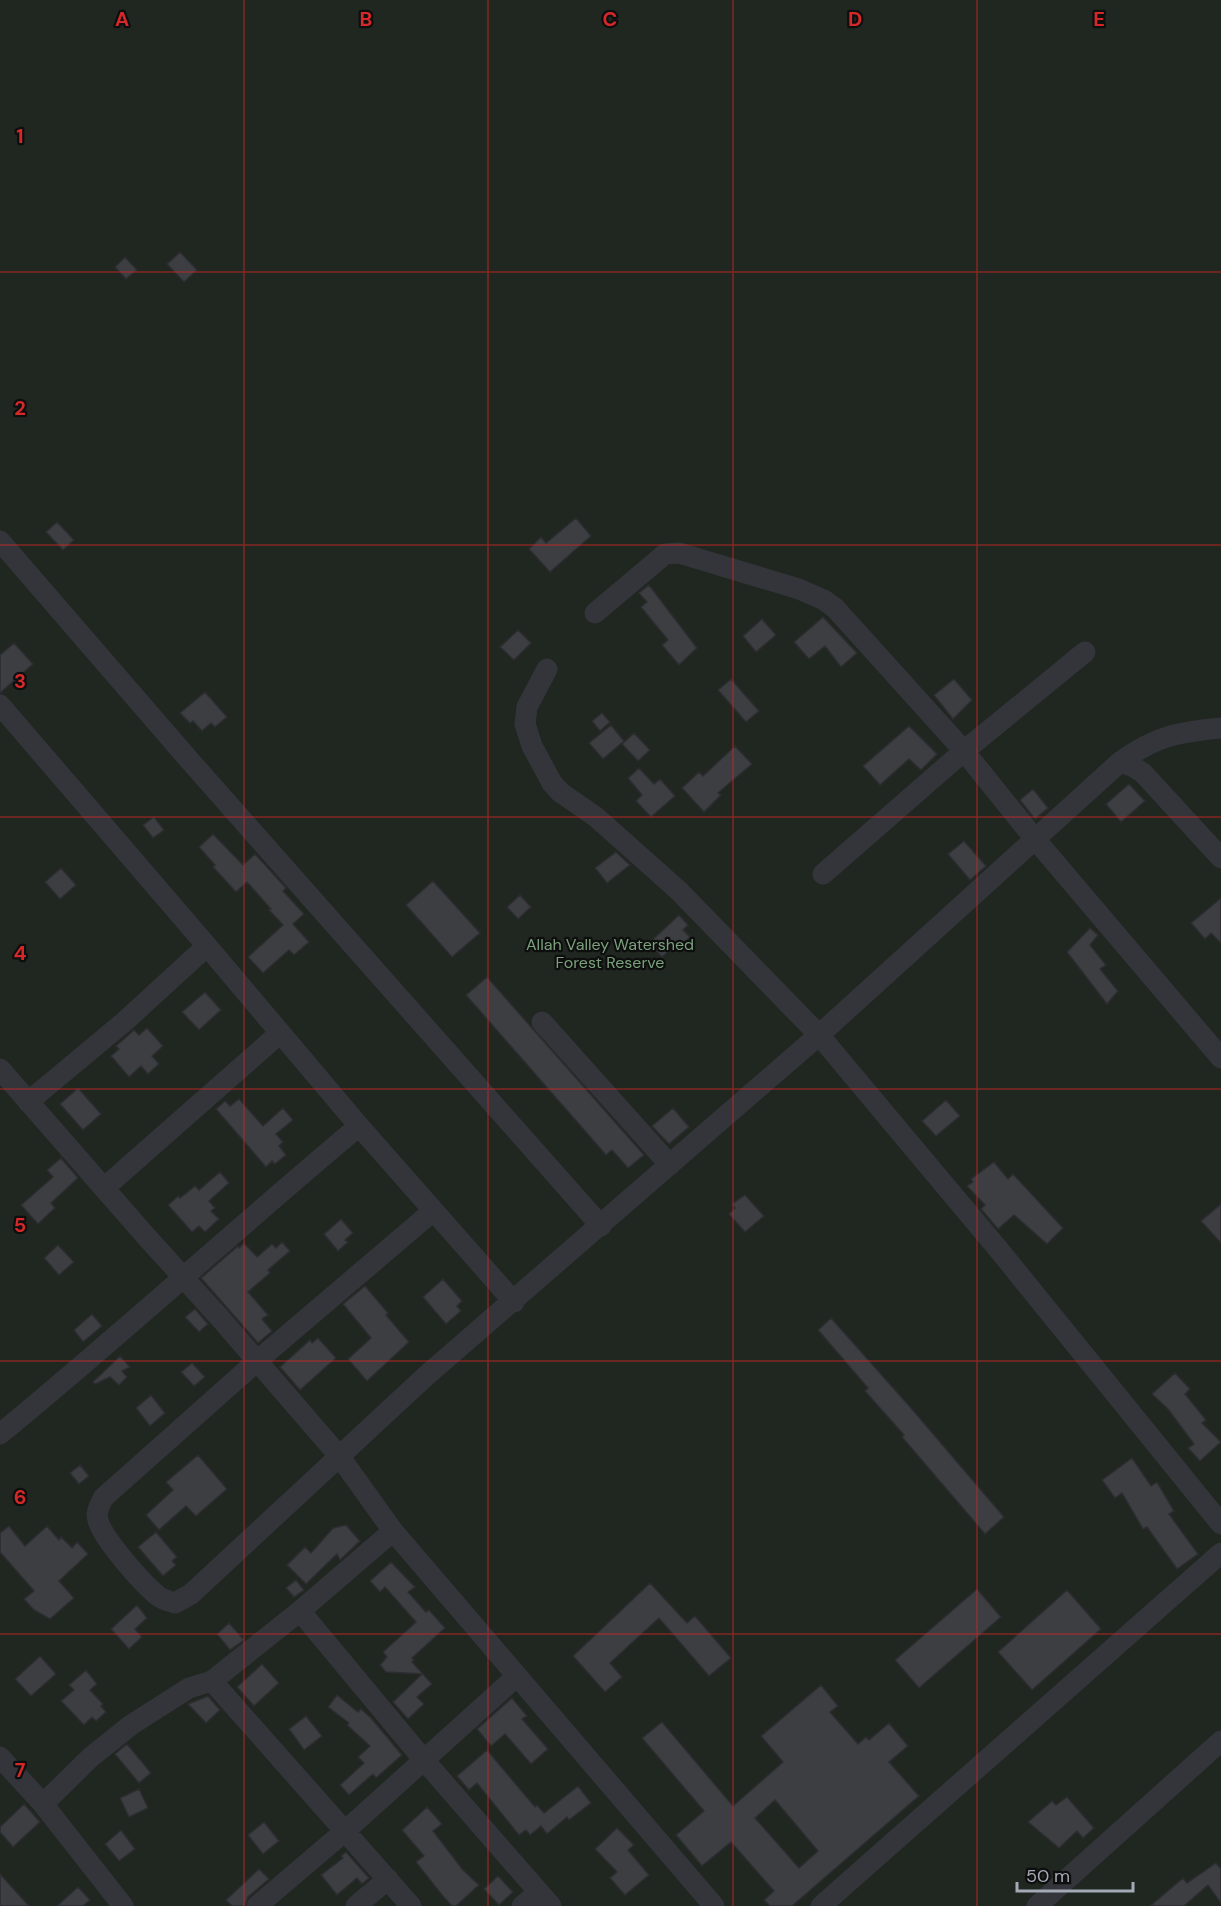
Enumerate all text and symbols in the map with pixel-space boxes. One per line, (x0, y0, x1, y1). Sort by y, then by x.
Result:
text: A (115, 6, 129, 32)
text: B (360, 6, 372, 32)
text: C (603, 6, 617, 32)
text: D (848, 6, 862, 32)
text: E (1093, 6, 1105, 32)
text: 1 (16, 123, 24, 149)
text: 2 (14, 395, 26, 421)
text: 3 (14, 668, 26, 694)
park label: Allah Valley Watershed Forest Reserve (526, 934, 694, 973)
text: 4 (14, 940, 27, 966)
text: 5 (14, 1212, 26, 1238)
text: 6 (14, 1484, 26, 1510)
text: 7 (15, 1757, 26, 1783)
scale bar (1017, 1855, 1132, 1893)
text: 50 m (1026, 1864, 1070, 1888)

